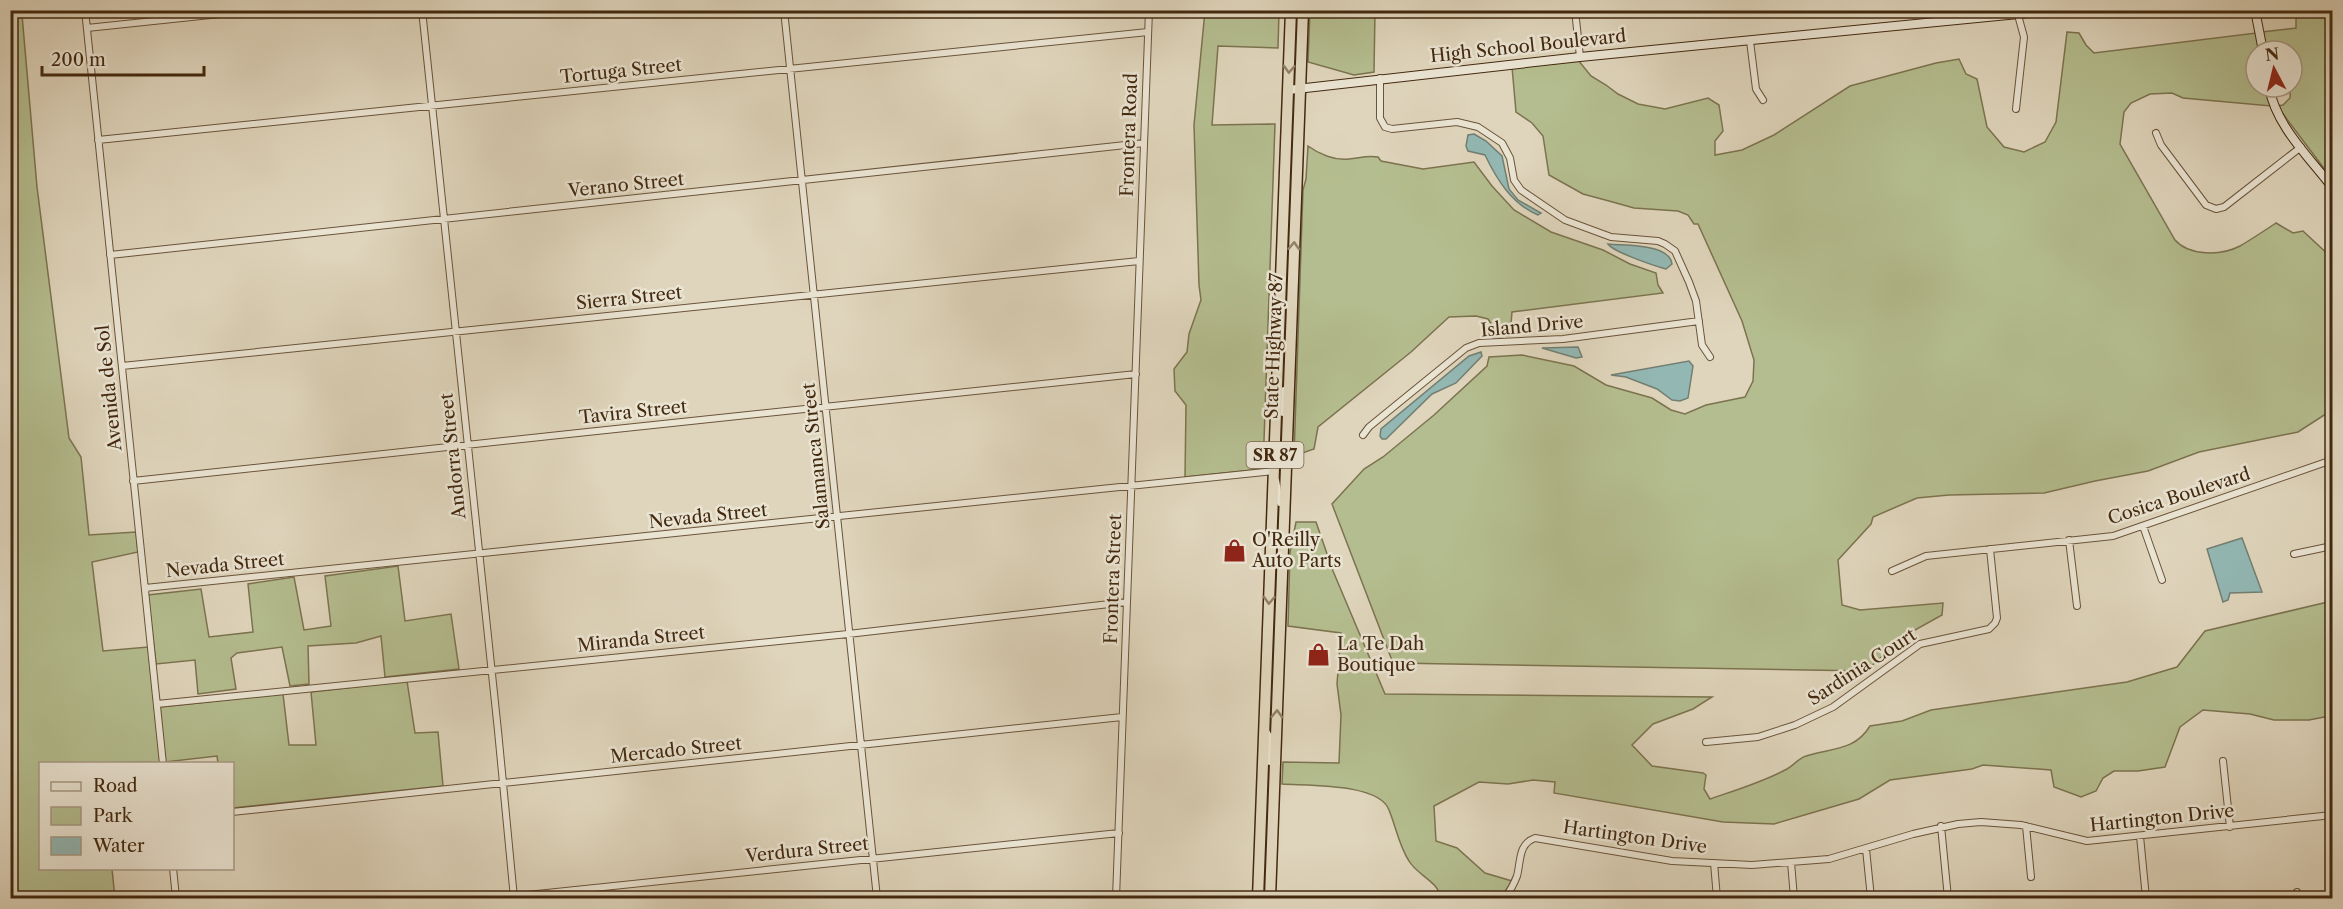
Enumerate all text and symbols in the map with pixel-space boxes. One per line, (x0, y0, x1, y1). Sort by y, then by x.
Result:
street label: High School Boulevard (1429, 25, 1627, 67)
scale bar (42, 39, 204, 77)
north arrow (2244, 39, 2304, 99)
text: N (2264, 43, 2280, 65)
text: 200 m (51, 49, 106, 71)
street label: Tortuga Street (559, 54, 684, 88)
one-way arrow (1283, 64, 1296, 73)
street label: Frontera Road (1116, 73, 1142, 197)
street label: Verano Street (566, 168, 686, 202)
one-way arrow (1288, 242, 1300, 251)
street label: State Highway 87 (1260, 272, 1288, 419)
street label: Sierra Street (575, 281, 684, 315)
street label: Island Drive (1480, 311, 1584, 341)
street label: Avenida de Sol (91, 324, 127, 453)
street label: Salamanca Street (797, 381, 835, 530)
street label: Andorra Street (435, 391, 471, 521)
street label: Tavira Street (578, 395, 689, 429)
road number: SR 87 (1246, 442, 1304, 468)
street label: Cosica Boulevard (2105, 463, 2253, 529)
street label: Nevada Street (648, 499, 769, 533)
street label: Frontera Street (1100, 513, 1126, 645)
place label: O'Reilly Auto Parts (1251, 529, 1341, 572)
shop icon: O'Reilly Auto Parts (1221, 537, 1247, 563)
street label: Nevada Street (165, 548, 286, 582)
one-way arrow (1263, 595, 1276, 604)
street label: Miranda Street (576, 621, 706, 657)
street label: Sardinia Court (1804, 623, 1921, 710)
place label: La Te Dah Boutique (1337, 633, 1424, 676)
shop icon: La Te Dah Boutique (1306, 641, 1332, 667)
one-way arrow (1270, 710, 1283, 719)
street label: Mercado Street (609, 732, 743, 768)
legend (39, 762, 234, 870)
text: Road (93, 775, 138, 797)
street label: Hartington Drive (2089, 799, 2235, 837)
text: Park (93, 805, 134, 827)
street label: Hartington Drive (1562, 816, 1708, 858)
street label: Verdura Street (743, 833, 870, 867)
text: Water (92, 835, 145, 857)

